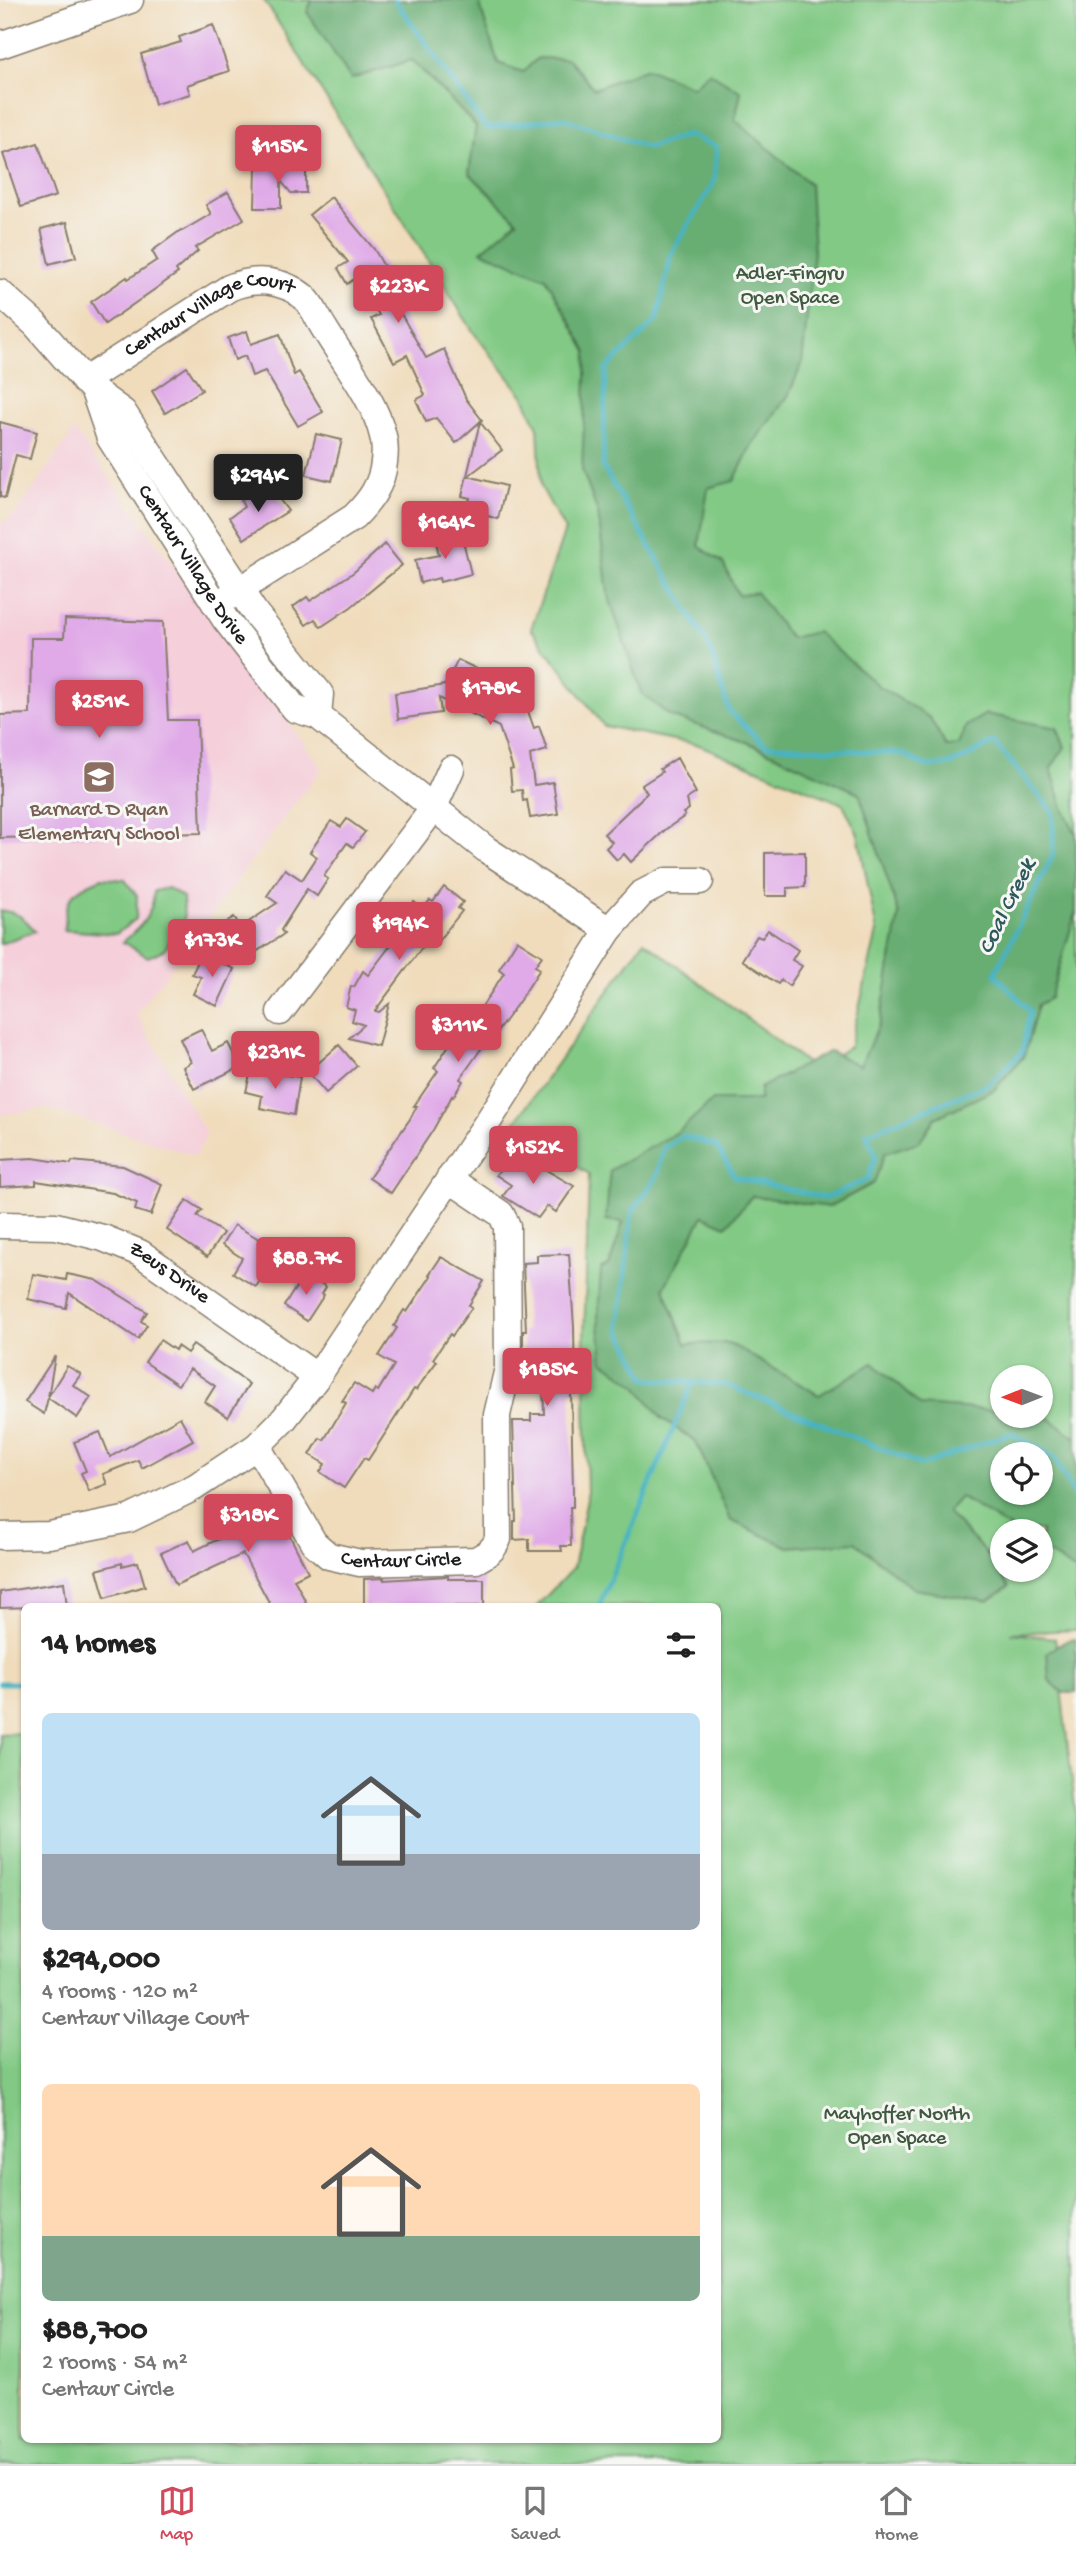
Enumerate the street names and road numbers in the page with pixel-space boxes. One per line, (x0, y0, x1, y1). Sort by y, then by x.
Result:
street label: Centaur Village Court (120, 268, 301, 364)
street label: Centaur Village Drive (131, 481, 254, 651)
street label: Zeus Drive (125, 1237, 215, 1311)
street label: Centaur Circle (338, 1547, 463, 1576)

